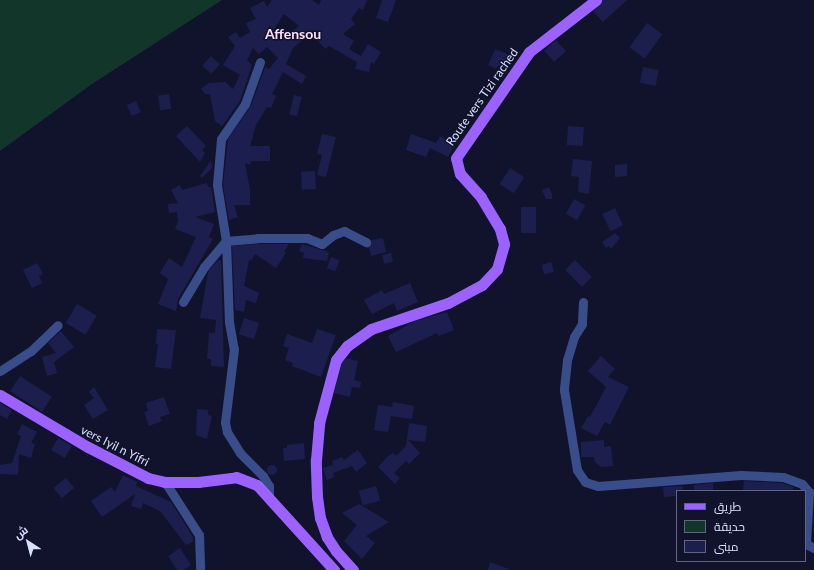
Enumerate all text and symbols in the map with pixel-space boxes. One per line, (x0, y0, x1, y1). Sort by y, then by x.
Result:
district label: Affensou (265, 26, 321, 42)
street label: Route vers Tizi rached (443, 45, 521, 149)
street label: vers Iγil n Yifri (78, 423, 152, 469)
legend (676, 490, 806, 562)
text: طريق (714, 499, 741, 514)
text: حديقة (714, 519, 745, 534)
north arrow (8, 522, 48, 562)
text: ش (11, 522, 30, 541)
text: مبنى (714, 539, 739, 554)

